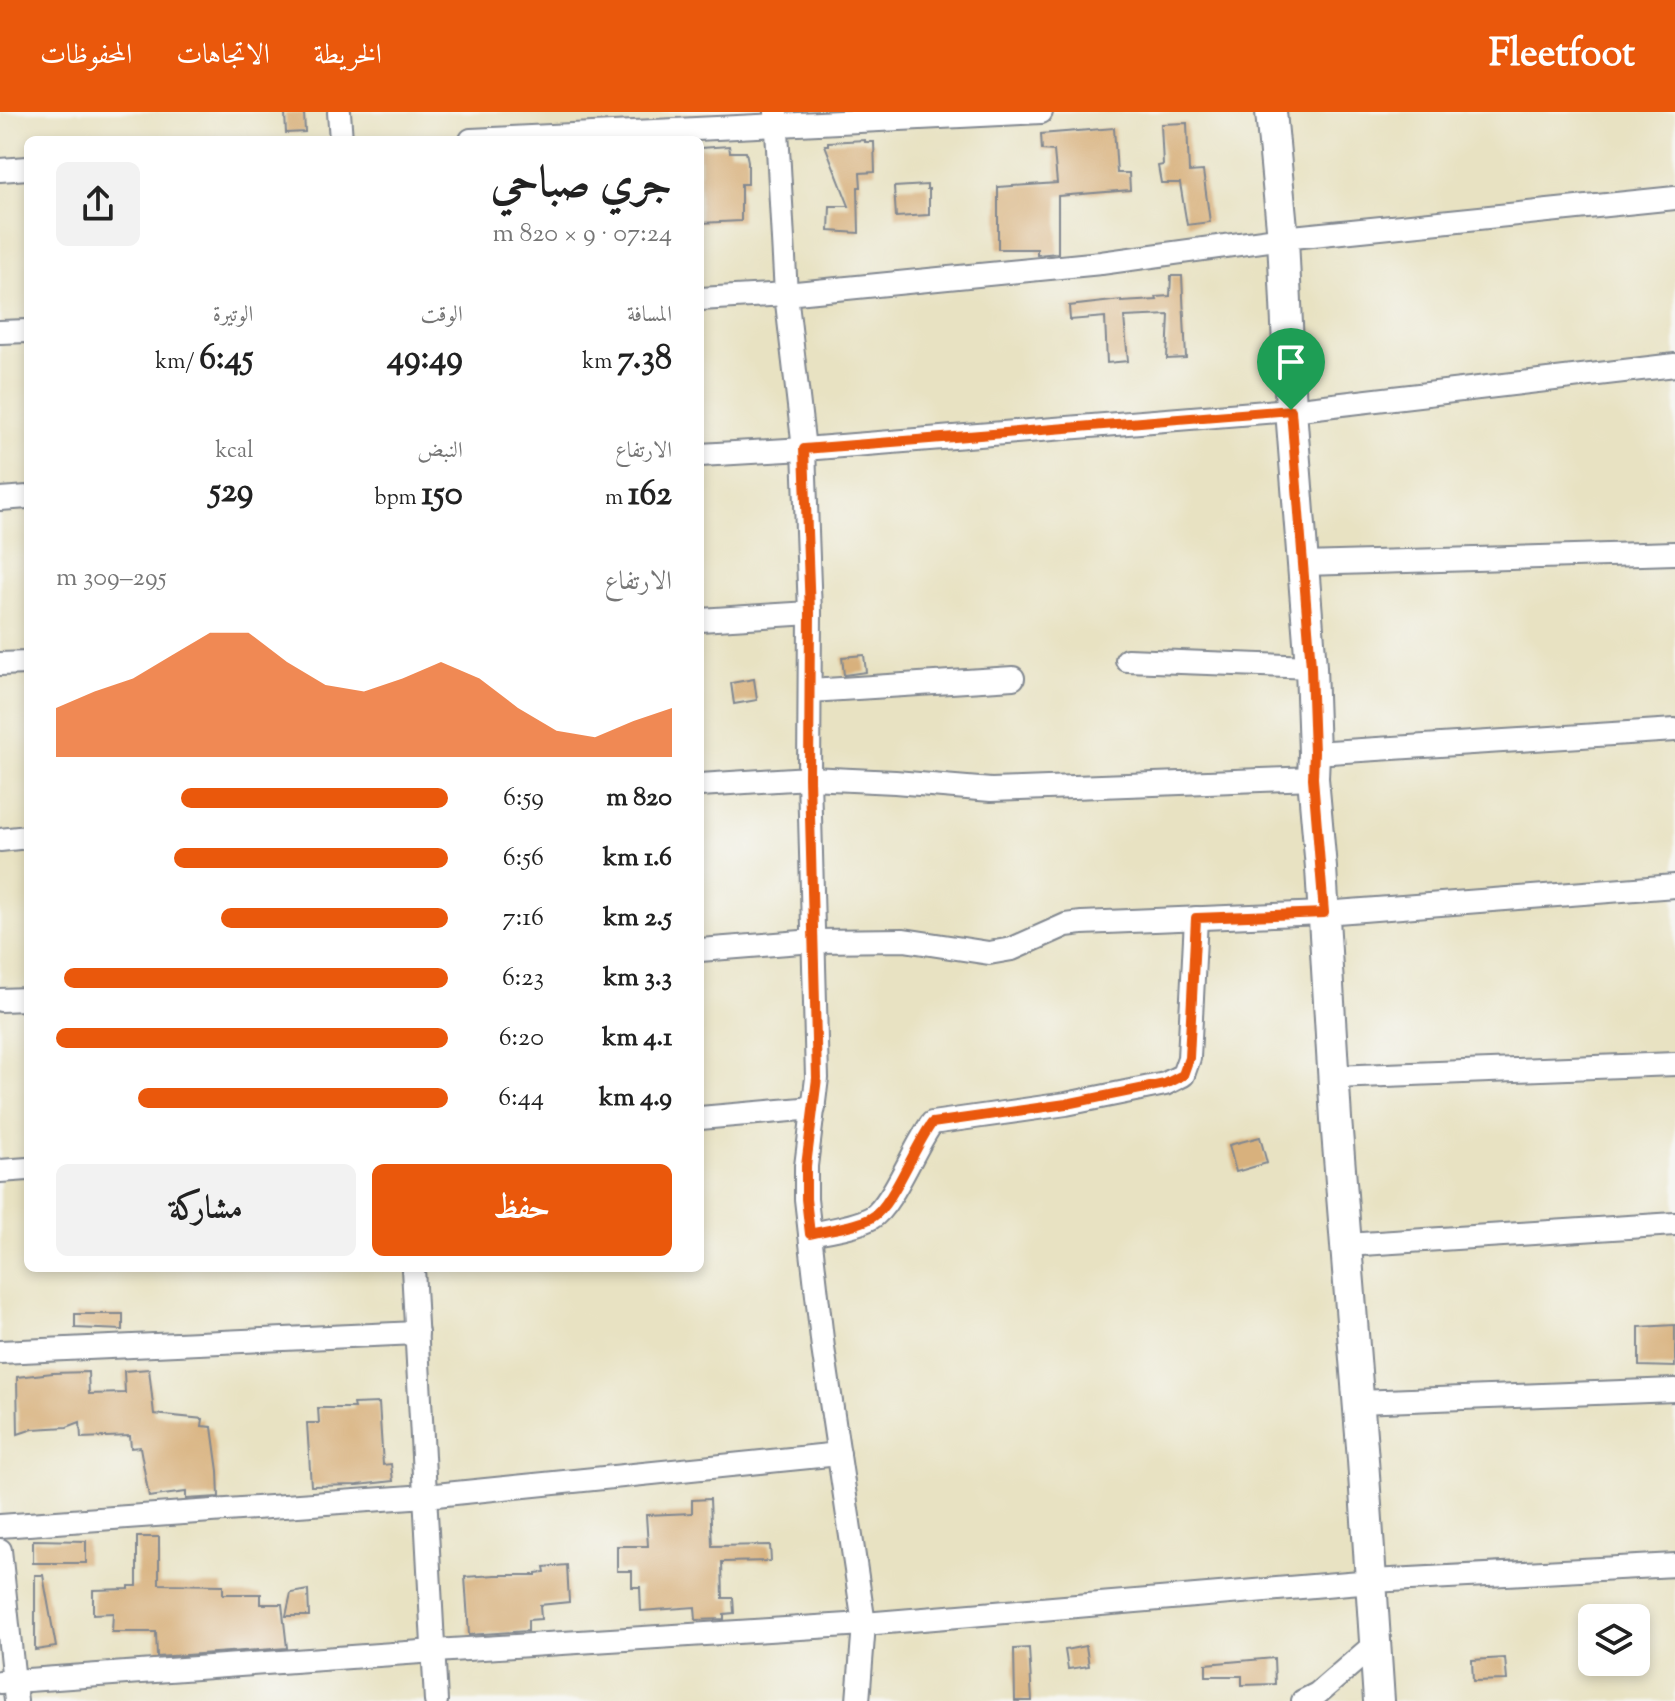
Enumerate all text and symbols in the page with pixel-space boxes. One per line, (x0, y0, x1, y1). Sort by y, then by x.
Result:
text: Fleetfoot (1489, 29, 1635, 83)
text: المحفوظات (40, 36, 132, 76)
text: الاتجاهات (176, 36, 270, 76)
text: الخريطة (314, 36, 382, 76)
text: جري صباحي (491, 154, 672, 217)
button: share (56, 162, 140, 246)
text: 07:24 · 9 × 820 m (492, 216, 672, 253)
text: الوتيرة (213, 300, 253, 332)
text: الوقت (421, 300, 463, 332)
text: المسافة (627, 300, 672, 332)
pin (1257, 328, 1325, 410)
text: 6:45 (199, 335, 253, 384)
text: 49:49 (387, 335, 463, 384)
text: 7.38 (617, 335, 672, 384)
icon: arrive (1269, 340, 1313, 384)
text: /km (155, 347, 199, 379)
text: km (582, 347, 617, 379)
text: kcal (216, 436, 253, 468)
text: النبض (417, 436, 463, 468)
text: الارتفاع (615, 436, 672, 468)
text: 529 (209, 468, 253, 517)
text: 150 (421, 471, 463, 520)
text: 162 (628, 471, 672, 520)
text: bpm (375, 483, 421, 515)
text: m (605, 483, 628, 515)
text: 295–309 m (56, 560, 167, 597)
text: الارتفاع (605, 564, 672, 601)
text: 6:59 (503, 780, 544, 817)
text: 820 m (606, 780, 672, 817)
text: 6:56 (503, 840, 544, 877)
text: 1.6 km (603, 840, 672, 877)
text: 7:16 (502, 900, 544, 937)
text: 2.5 km (603, 900, 672, 937)
text: 6:23 (502, 960, 544, 997)
text: 3.3 km (603, 960, 672, 997)
text: 6:20 (499, 1020, 544, 1057)
text: 4.1 km (602, 1020, 672, 1057)
text: 6:44 (498, 1080, 544, 1117)
text: 4.9 km (599, 1080, 672, 1117)
button: مشاركة (56, 1164, 356, 1256)
button: حفظ (372, 1164, 672, 1256)
map controls (1578, 1604, 1650, 1676)
button: layers (1578, 1604, 1650, 1676)

